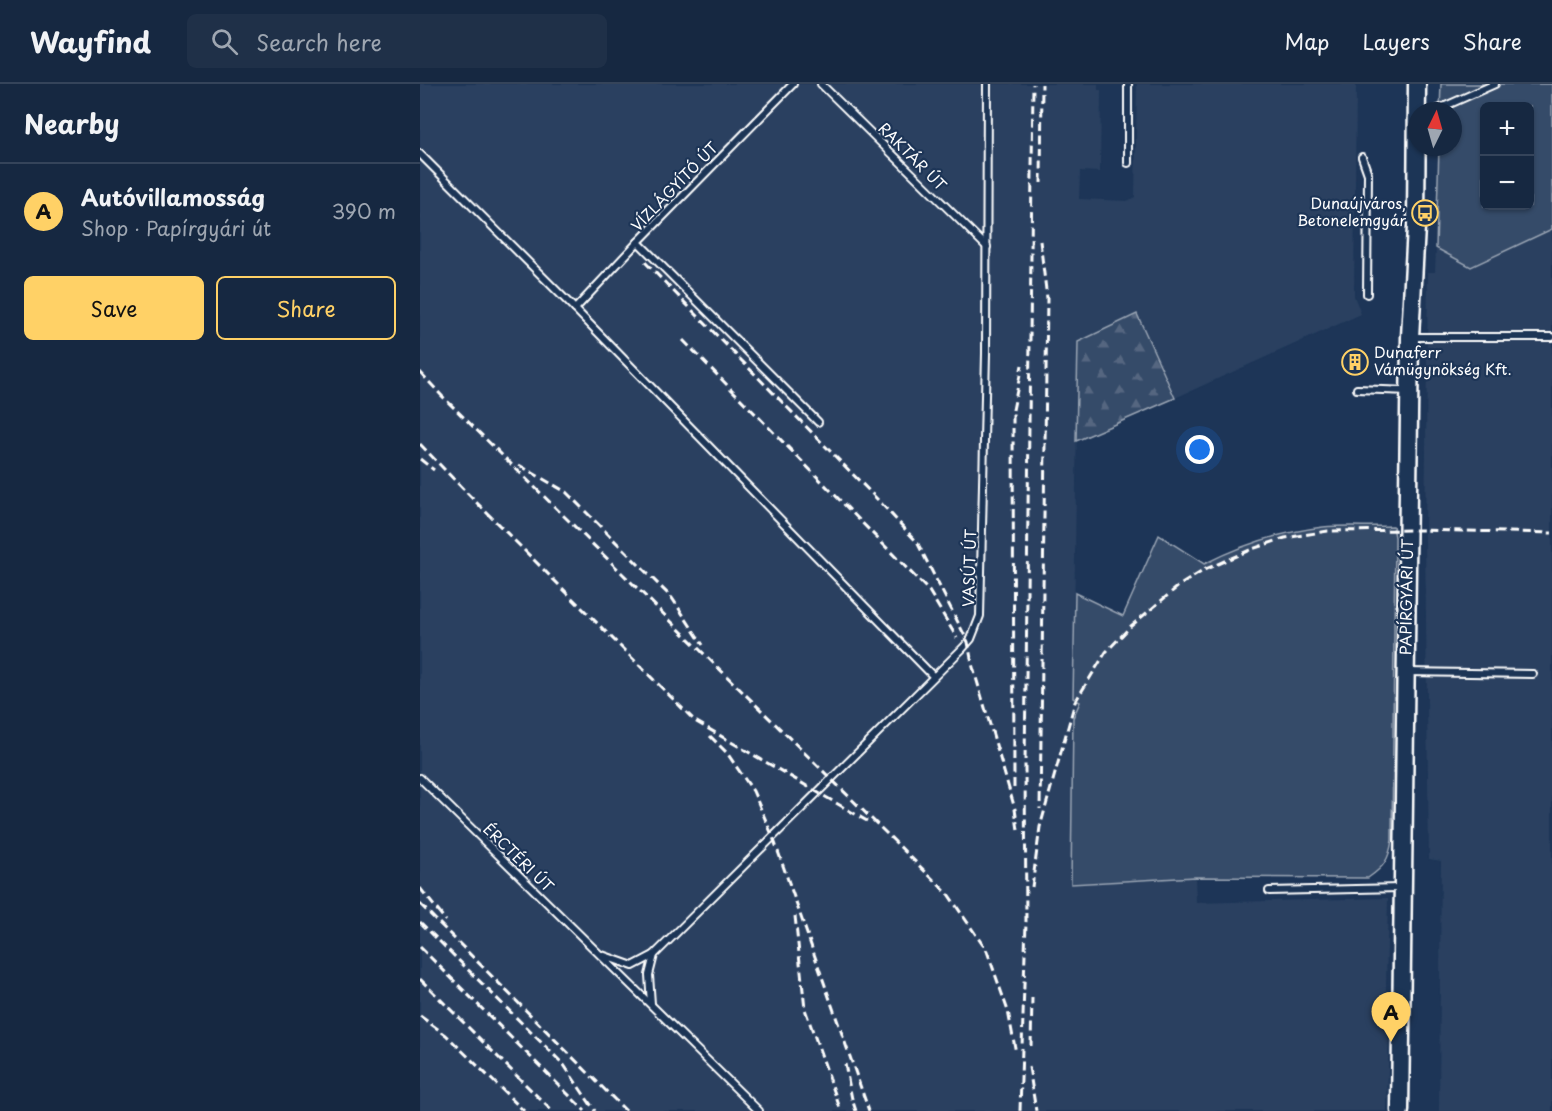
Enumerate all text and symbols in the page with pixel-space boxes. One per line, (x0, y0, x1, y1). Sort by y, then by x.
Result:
search box (187, 14, 607, 68)
text: Wayfind (30, 20, 151, 63)
icon: search (208, 25, 241, 58)
text: Search here (256, 25, 382, 58)
text: Map (1285, 25, 1329, 57)
text: Layers (1362, 25, 1430, 57)
text: Share (1463, 25, 1522, 57)
north arrow (1408, 102, 1462, 156)
map controls (1480, 102, 1534, 210)
button: + (1480, 102, 1534, 156)
text: Nearby (24, 104, 119, 143)
street label: RAKTÁR ÚT (874, 116, 953, 196)
street label: VÍZLÁGYÍTÓ ÚT (625, 135, 723, 236)
button: − (1480, 156, 1534, 210)
text: Autóvillamosság (81, 180, 265, 213)
place label: Dunaújváros, Betonelemgyár (1297, 191, 1406, 231)
text: A (36, 196, 51, 226)
text: 390 m (332, 196, 396, 226)
bus stop icon: Dunaújváros, Betonelemgyár (1410, 198, 1440, 228)
text: Shop · Papírgyári út (81, 213, 271, 243)
button: Save (24, 276, 204, 340)
button: Share (216, 276, 396, 340)
place label: Dunaferr Vámügynökség Kft. (1374, 340, 1512, 380)
building icon: Dunaferr Vámügynökség Kft. (1340, 347, 1370, 377)
your location (1185, 435, 1214, 464)
street label: VASÚT ÚT (956, 528, 981, 607)
street label: PAPÍRGYÁRI ÚT (1393, 538, 1418, 655)
street label: ÉRCTÉRI ÚT (479, 817, 560, 897)
pin: A (1372, 992, 1410, 1042)

